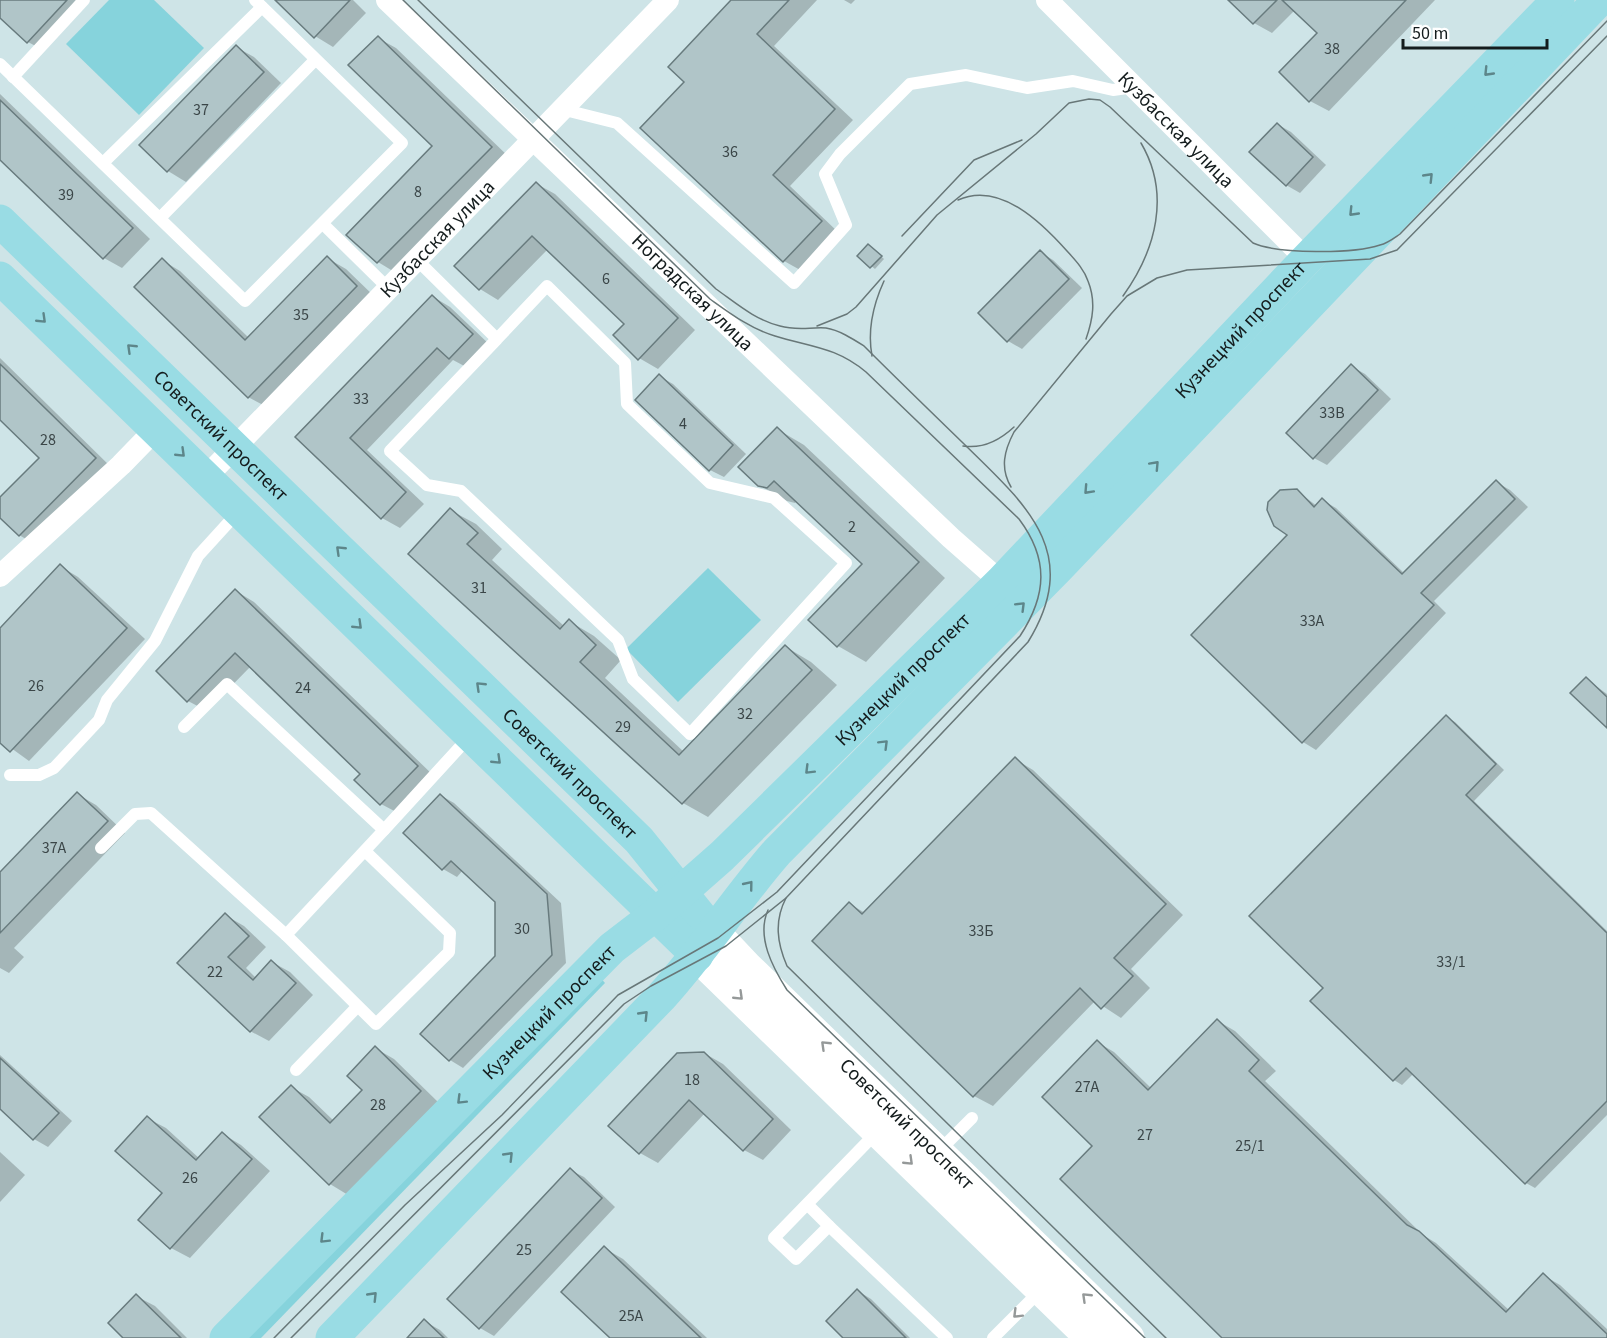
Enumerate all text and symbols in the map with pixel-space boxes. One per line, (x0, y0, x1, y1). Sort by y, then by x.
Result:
scale bar (1403, 12, 1547, 50)
text: 50 m (1412, 21, 1448, 46)
house number: 38 (1324, 38, 1340, 60)
one-way arrow (1485, 65, 1496, 76)
street label: Кузбасская улица (1111, 66, 1240, 195)
house number: 37 (193, 99, 209, 121)
house number: 36 (722, 141, 738, 163)
one-way arrow (1422, 173, 1433, 184)
street label: Кузбасская улица (374, 174, 502, 304)
house number: 8 (414, 181, 422, 203)
house number: 39 (58, 184, 74, 206)
one-way arrow (1349, 205, 1360, 216)
street label: Ноградская улица (625, 228, 760, 358)
street label: Кузнецкий проспект (1169, 255, 1313, 405)
house number: 6 (602, 268, 610, 290)
house number: 35 (293, 304, 309, 326)
one-way arrow (35, 311, 46, 322)
one-way arrow (128, 345, 139, 356)
street label: Советский проспект (147, 364, 294, 508)
house number: 33 (353, 388, 369, 410)
house number: 33В (1319, 402, 1345, 424)
house number: 4 (679, 413, 687, 435)
house number: 28 (40, 429, 56, 451)
one-way arrow (174, 446, 184, 457)
one-way arrow (1148, 461, 1159, 472)
one-way arrow (1084, 484, 1095, 494)
house number: 2 (848, 516, 856, 538)
one-way arrow (336, 546, 346, 557)
house number: 31 (471, 577, 487, 599)
one-way arrow (1013, 602, 1024, 613)
street label: Кузнецкий проспект (829, 606, 977, 753)
house number: 33А (1300, 610, 1325, 632)
one-way arrow (350, 617, 361, 628)
house number: 26 (28, 675, 44, 697)
house number: 24 (295, 677, 311, 699)
one-way arrow (476, 682, 487, 693)
street label: Советский проспект (496, 702, 644, 846)
house number: 32 (737, 703, 753, 725)
house number: 29 (615, 716, 631, 738)
one-way arrow (876, 741, 887, 752)
one-way arrow (490, 753, 501, 764)
one-way arrow (806, 763, 817, 774)
house number: 37А (42, 837, 67, 859)
one-way arrow (741, 881, 752, 892)
house number: 30 (514, 918, 530, 940)
house number: 33Б (968, 920, 994, 942)
street label: Кузнецкий проспект (476, 939, 623, 1086)
house number: 33/1 (1436, 951, 1466, 973)
house number: 22 (207, 961, 223, 983)
one-way arrow (732, 989, 742, 1000)
one-way arrow (636, 1012, 647, 1023)
one-way arrow (822, 1041, 833, 1052)
street label: Советский проспект (833, 1052, 980, 1197)
house number: 18 (684, 1069, 700, 1091)
house number: 27А (1075, 1076, 1100, 1098)
one-way arrow (458, 1093, 469, 1104)
house number: 28 (370, 1094, 386, 1116)
house number: 27 (1137, 1124, 1153, 1146)
house number: 25/1 (1235, 1135, 1265, 1157)
one-way arrow (501, 1152, 512, 1163)
one-way arrow (902, 1154, 912, 1165)
house number: 26 (182, 1167, 198, 1189)
one-way arrow (320, 1232, 331, 1242)
house number: 25 (516, 1239, 532, 1261)
one-way arrow (366, 1292, 377, 1303)
one-way arrow (1082, 1294, 1093, 1305)
house number: 25А (619, 1305, 644, 1327)
one-way arrow (1014, 1306, 1025, 1317)

